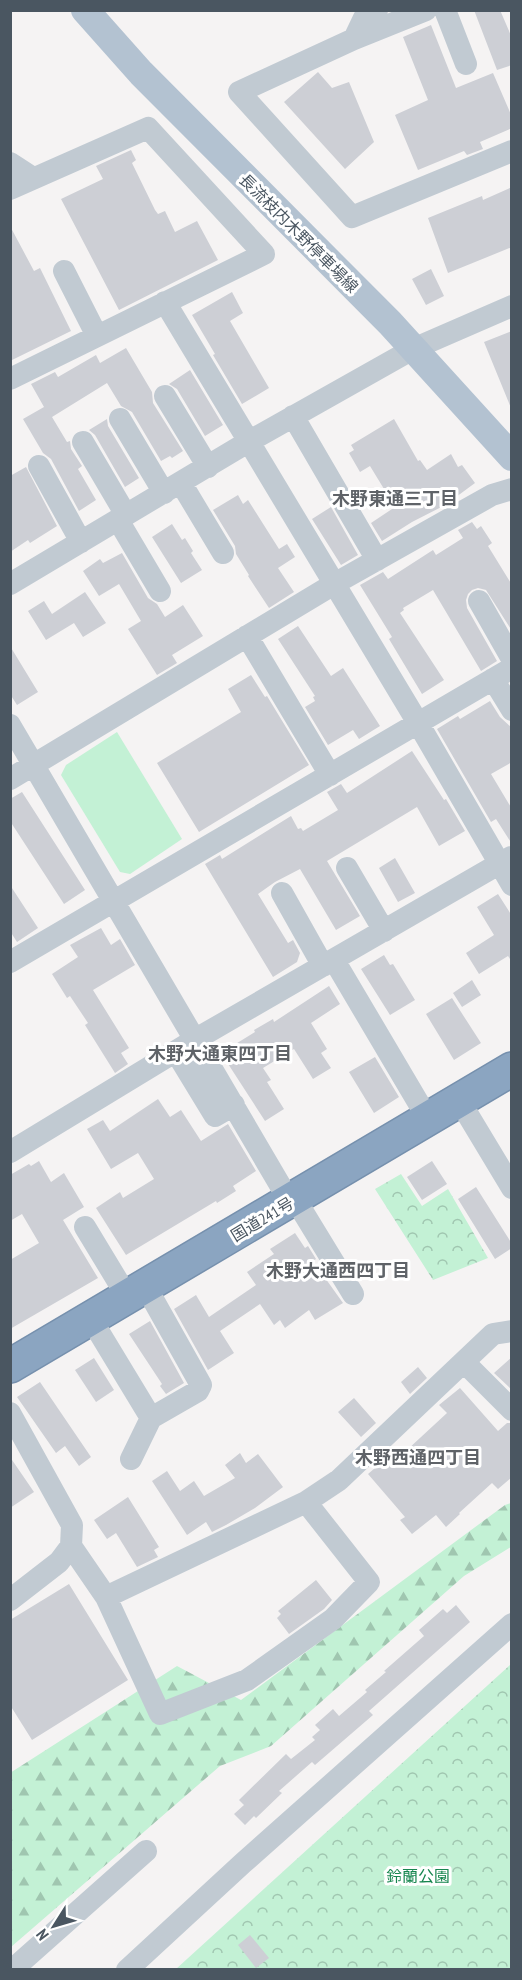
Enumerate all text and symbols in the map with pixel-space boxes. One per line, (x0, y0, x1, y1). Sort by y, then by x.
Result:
street label: 長流枝内木野停車場線 (235, 169, 363, 297)
district label: 木野東通三丁目 (332, 487, 458, 510)
district label: 木野大通東四丁目 (148, 1042, 292, 1065)
street label: 国道241号 (227, 1193, 297, 1245)
district label: 木野大通西四丁目 (266, 1259, 410, 1282)
district label: 木野西通四丁目 (355, 1446, 481, 1469)
park label: 鈴蘭公園 (386, 1866, 450, 1886)
north arrow (24, 1896, 84, 1956)
text: N (31, 1926, 53, 1944)

